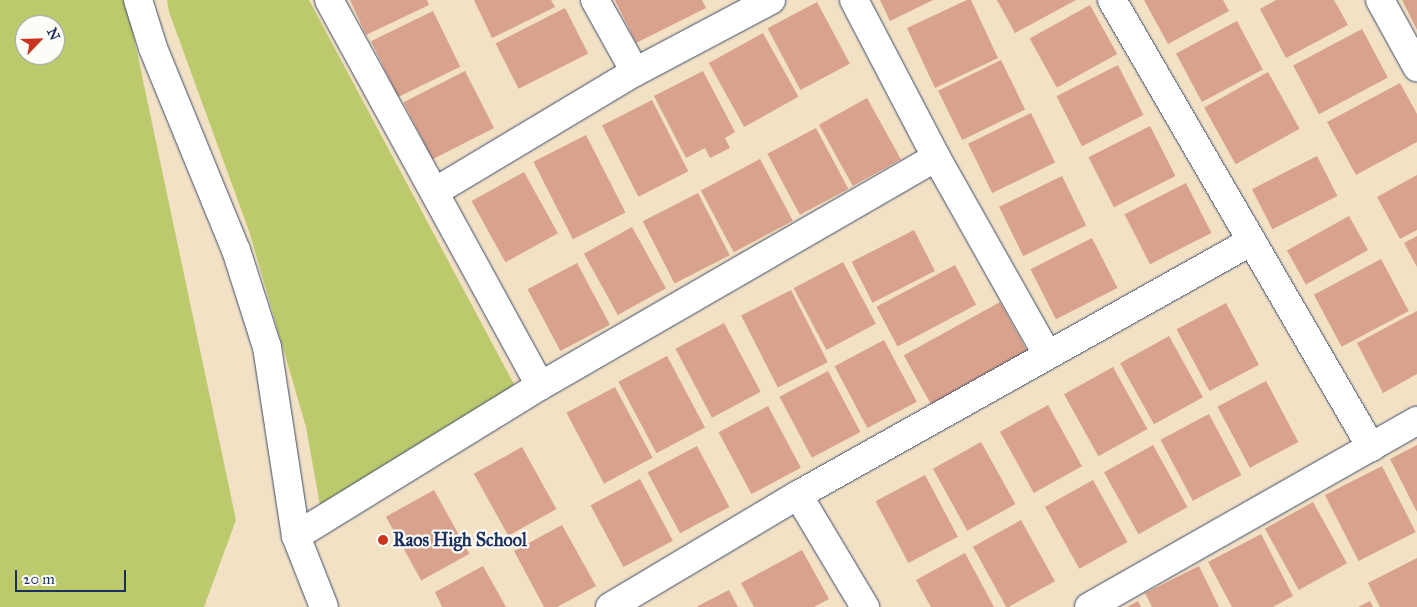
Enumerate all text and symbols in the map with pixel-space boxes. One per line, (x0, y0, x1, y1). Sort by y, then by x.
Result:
north arrow (15, 15, 65, 65)
text: N (43, 25, 63, 43)
place label: Raos High School (393, 529, 527, 551)
marker: Raos High School (377, 534, 389, 546)
scale bar (18, 560, 129, 592)
text: 20 m (23, 570, 55, 588)

